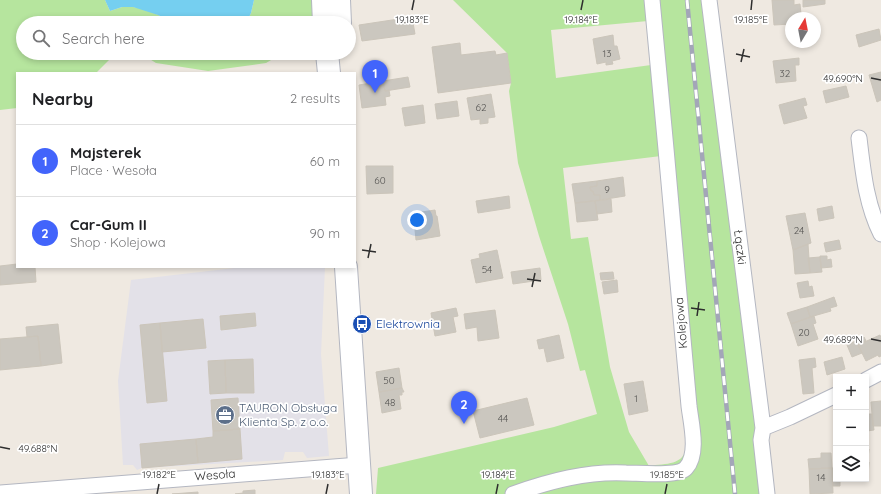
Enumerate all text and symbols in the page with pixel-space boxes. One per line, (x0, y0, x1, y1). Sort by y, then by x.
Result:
north arrow (785, 12, 821, 48)
text: 19.183°E (395, 13, 429, 26)
text: 19.184°E (564, 13, 598, 26)
text: 19.185°E (734, 13, 768, 26)
search box (16, 16, 356, 60)
icon: search (30, 27, 52, 49)
text: Search here (62, 29, 145, 48)
house number: 13 (603, 47, 611, 60)
pin: 1 (362, 60, 388, 93)
house number: 32 (780, 67, 791, 80)
text: 49.690°N (823, 72, 863, 85)
text: Nearby (32, 88, 93, 109)
text: 2 results (290, 90, 340, 106)
house number: 62 (476, 101, 487, 114)
text: Majsterek (70, 143, 142, 162)
text: 1 (42, 153, 48, 169)
text: 60 m (310, 153, 340, 169)
text: Place · Wesoła (70, 162, 157, 178)
house number: 60 (374, 174, 386, 187)
house number: 9 (604, 183, 610, 196)
your location (407, 210, 427, 230)
text: Car-Gum II (70, 215, 147, 234)
house number: 24 (794, 224, 804, 237)
text: 2 (41, 225, 49, 241)
text: 90 m (310, 225, 340, 241)
street label: Łączki (731, 229, 750, 265)
text: Shop · Kolejowa (70, 234, 166, 250)
house number: 54 (482, 263, 492, 276)
street label: Kolejowa (671, 297, 690, 349)
bus stop icon: Elektrownia (351, 313, 373, 335)
place label: Elektrownia (376, 316, 440, 331)
house number: 20 (798, 326, 810, 339)
text: 49.689°N (823, 333, 863, 346)
house number: 50 (383, 374, 395, 387)
map controls (833, 374, 869, 482)
button: + (833, 374, 869, 410)
pin: 2 (451, 391, 477, 424)
house number: 1 (634, 392, 638, 405)
house number: 48 (385, 396, 395, 409)
place label: TAURON Obsługa Klienta Sp. z o.o. (239, 400, 337, 429)
office icon: TAURON Obsługa Klienta Sp. z o.o. (214, 404, 236, 426)
button: − (833, 410, 869, 446)
house number: 44 (498, 412, 508, 425)
text: 49.688°N (19, 442, 57, 455)
button: layers (833, 446, 869, 482)
street label: Wesoła (194, 466, 236, 483)
text: 19.182°E (142, 468, 176, 481)
text: 19.183°E (311, 468, 345, 481)
text: 19.184°E (481, 468, 515, 481)
text: 19.185°E (650, 468, 684, 481)
house number: 14 (817, 471, 825, 484)

